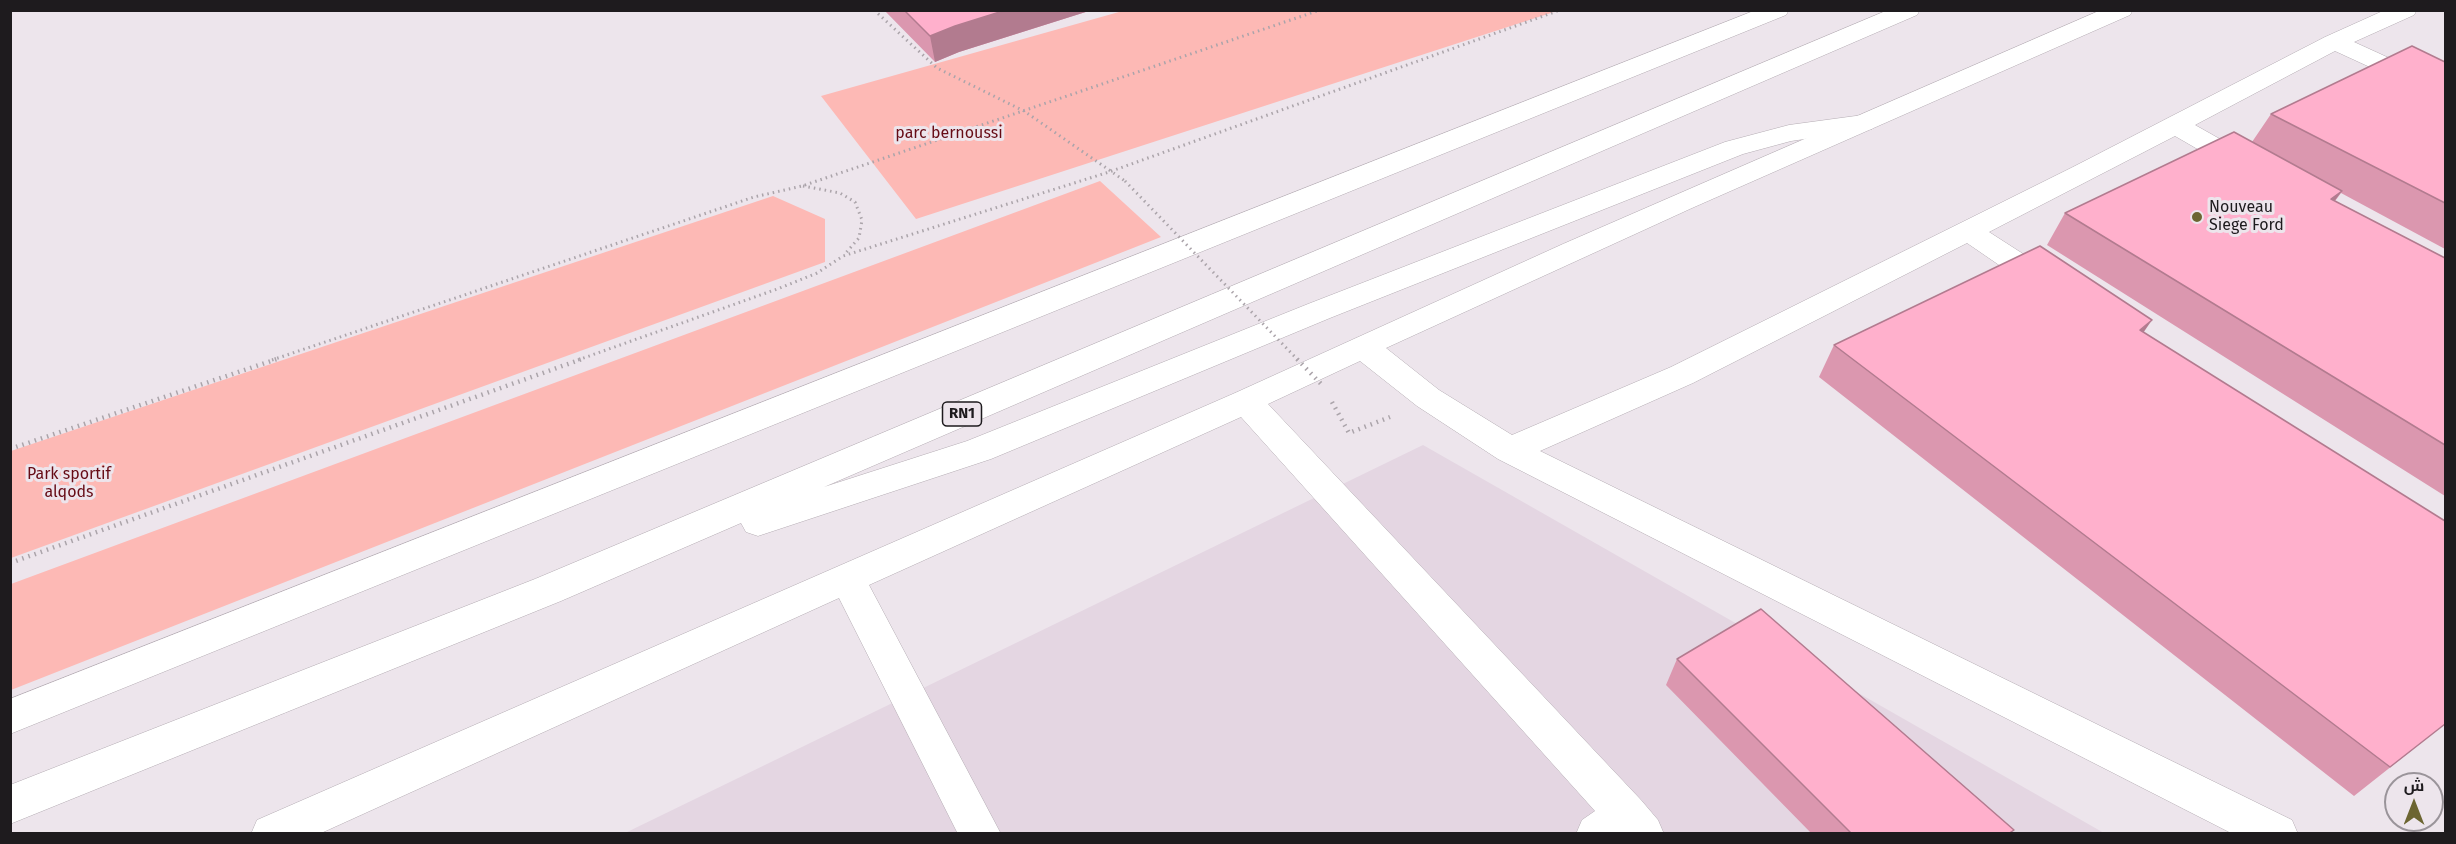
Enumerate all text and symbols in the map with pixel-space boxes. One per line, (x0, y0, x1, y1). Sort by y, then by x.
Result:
park label: parc bernoussi (895, 124, 1003, 144)
place label: Nouveau Siege Ford (2209, 198, 2284, 236)
marker: Nouveau Siege Ford (2190, 210, 2204, 224)
road number: RN1 (942, 402, 982, 426)
park label: Park sportif alqods (27, 465, 111, 503)
north arrow (2384, 772, 2444, 832)
text: ش (2404, 776, 2424, 795)

